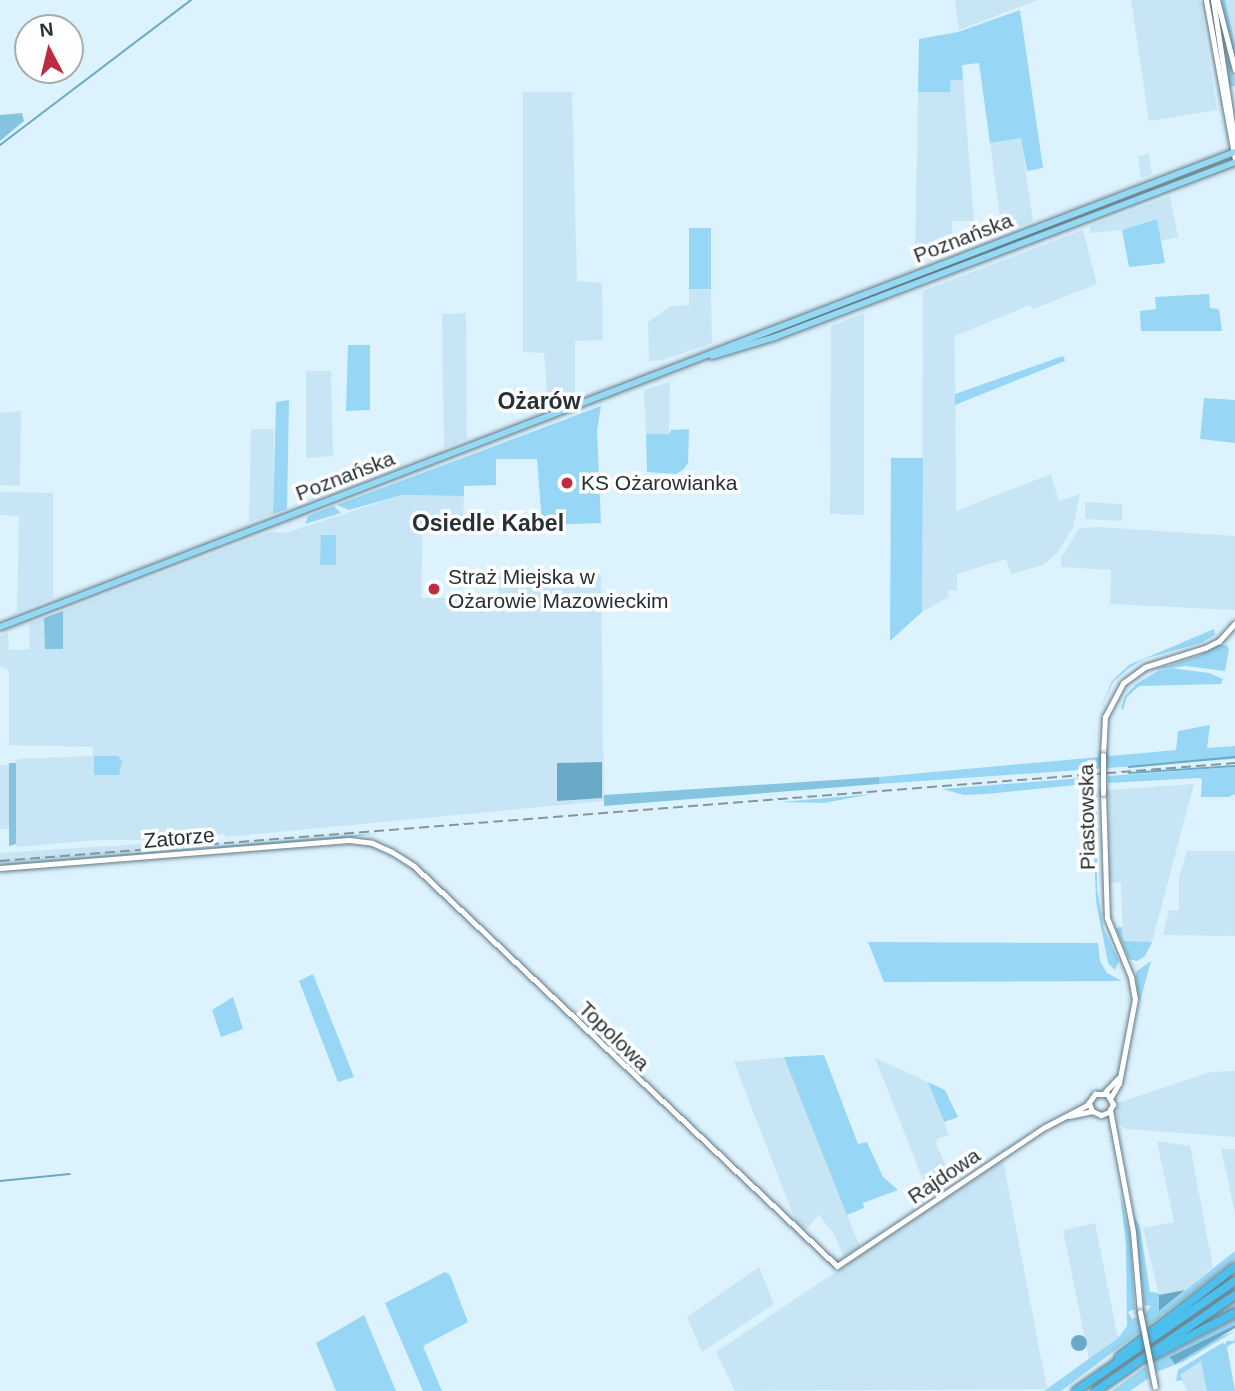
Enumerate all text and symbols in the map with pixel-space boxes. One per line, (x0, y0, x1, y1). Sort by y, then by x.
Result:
north arrow (14, 14, 84, 84)
text: N (39, 18, 55, 41)
street label: Poznańska (910, 208, 1016, 268)
district label: Ożarów (497, 387, 581, 415)
street label: Poznańska (292, 446, 398, 506)
place label: KS Ożarowianka (581, 470, 737, 496)
marker: KS Ożarowianka (559, 475, 575, 491)
district label: Osiedle Kabel (412, 509, 564, 537)
place label: Straż Miejska w Ożarowie Mazowieckim (448, 564, 669, 614)
marker: Straż Miejska w Ożarowie Mazowieckim (426, 581, 442, 597)
street label: Piastowska (1073, 764, 1101, 870)
street label: Zatorze (142, 822, 216, 854)
street label: Topolowa (573, 996, 655, 1076)
street label: Rajdowa (903, 1143, 985, 1209)

